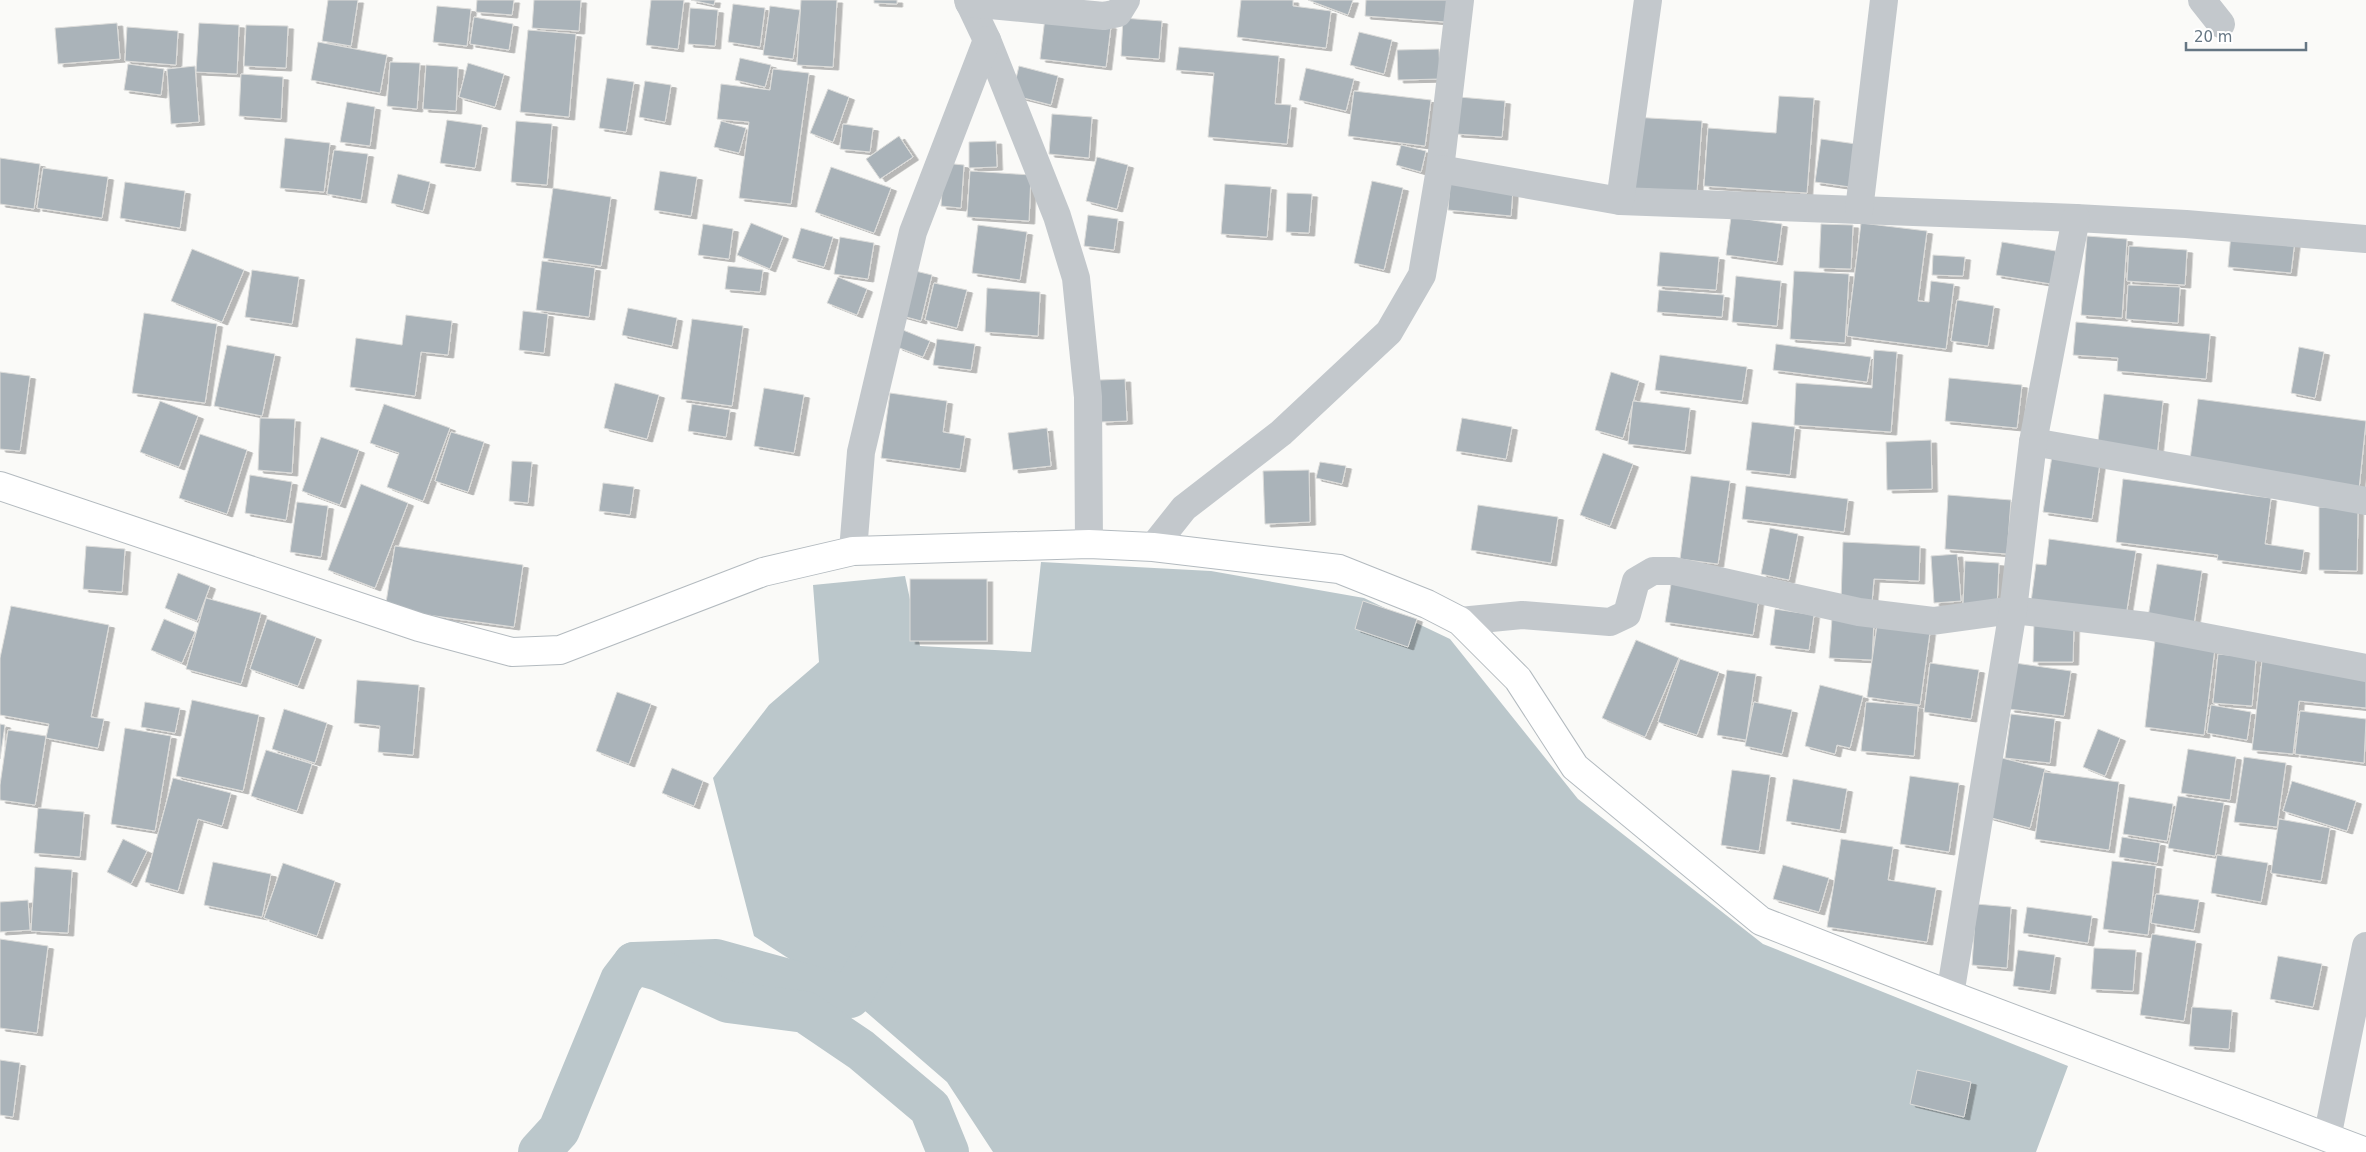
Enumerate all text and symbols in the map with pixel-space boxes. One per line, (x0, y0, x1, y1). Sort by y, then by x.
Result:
scale bar (2186, 20, 2306, 52)
text: 20 m (2194, 28, 2232, 46)

